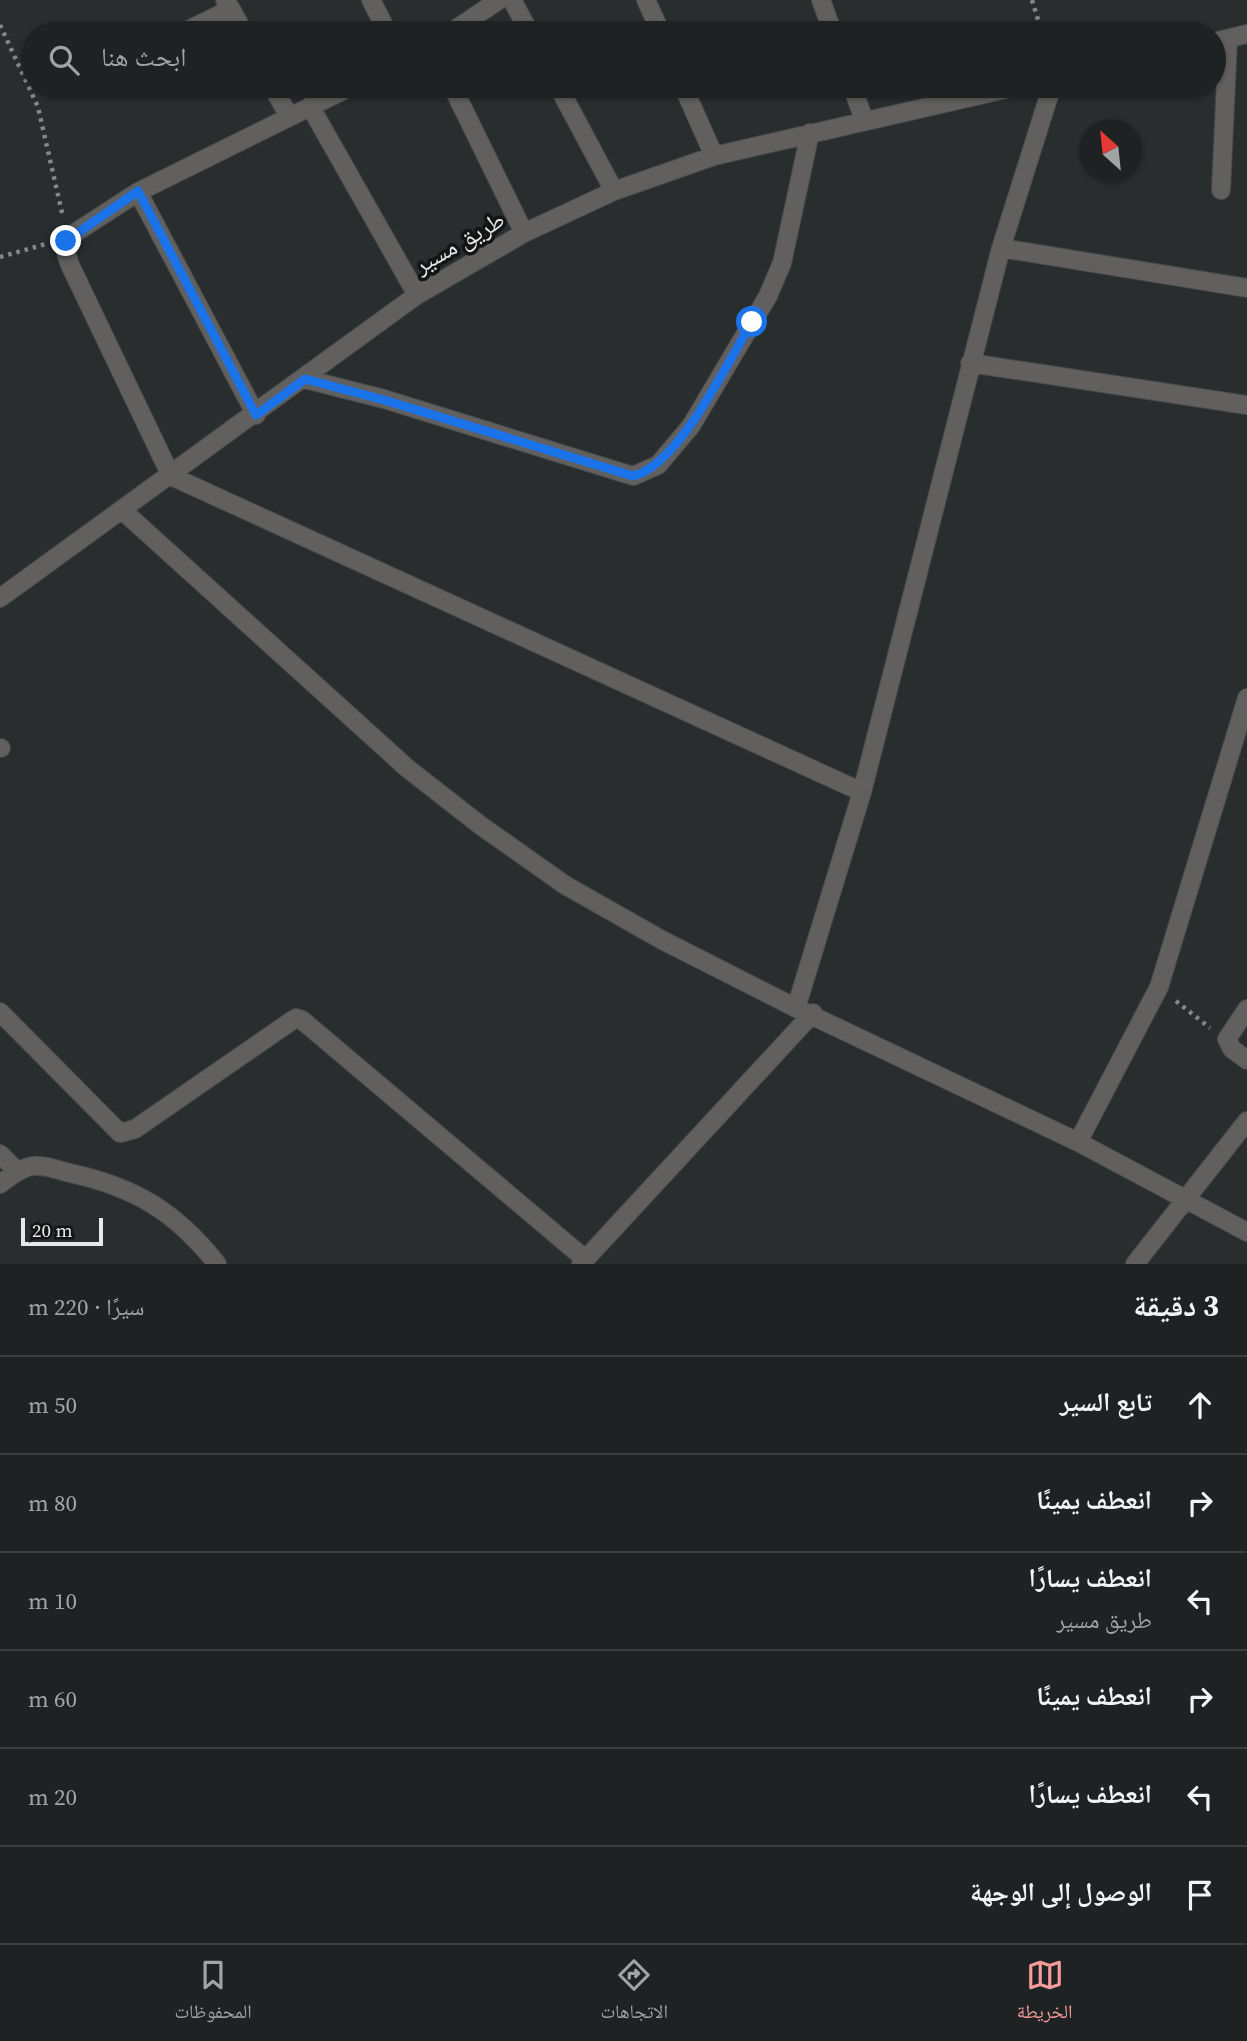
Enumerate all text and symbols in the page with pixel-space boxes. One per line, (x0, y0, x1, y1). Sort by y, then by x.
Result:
search box (21, 21, 1226, 98)
text: ابحث هنا (101, 39, 186, 75)
icon: search (45, 41, 83, 79)
north arrow (1079, 119, 1142, 182)
street label: طريق مسير (407, 203, 511, 282)
route end (50, 225, 81, 256)
route start (736, 306, 767, 337)
scale bar (21, 1215, 103, 1247)
text: 20 m (32, 1217, 73, 1243)
text: 3 دقيقة (1133, 1285, 1219, 1326)
text: سيرًا · 220 m (28, 1291, 144, 1323)
text: تابع السير (1060, 1384, 1152, 1420)
icon: ahead (1181, 1386, 1219, 1424)
text: 50 m (28, 1389, 77, 1421)
text: انعطف يمينًا (1036, 1482, 1152, 1518)
icon: right (1181, 1484, 1219, 1522)
text: 80 m (28, 1487, 77, 1519)
text: انعطف يسارًا (1029, 1560, 1152, 1596)
icon: left (1181, 1582, 1219, 1620)
text: 10 m (28, 1585, 77, 1617)
text: طريق مسير (1056, 1604, 1152, 1636)
text: انعطف يمينًا (1036, 1678, 1152, 1714)
icon: right (1181, 1680, 1219, 1718)
text: 60 m (28, 1683, 77, 1715)
text: انعطف يسارًا (1029, 1776, 1152, 1812)
icon: left (1181, 1778, 1219, 1816)
text: 20 m (28, 1781, 77, 1813)
text: الوصول إلى الوجهة (970, 1874, 1152, 1910)
icon: arrive (1181, 1876, 1219, 1914)
tab: المحفوظات (174, 1956, 252, 2030)
tab: الاتجاهات (600, 1956, 668, 2030)
tab: الخريطة (1017, 1956, 1073, 2030)

